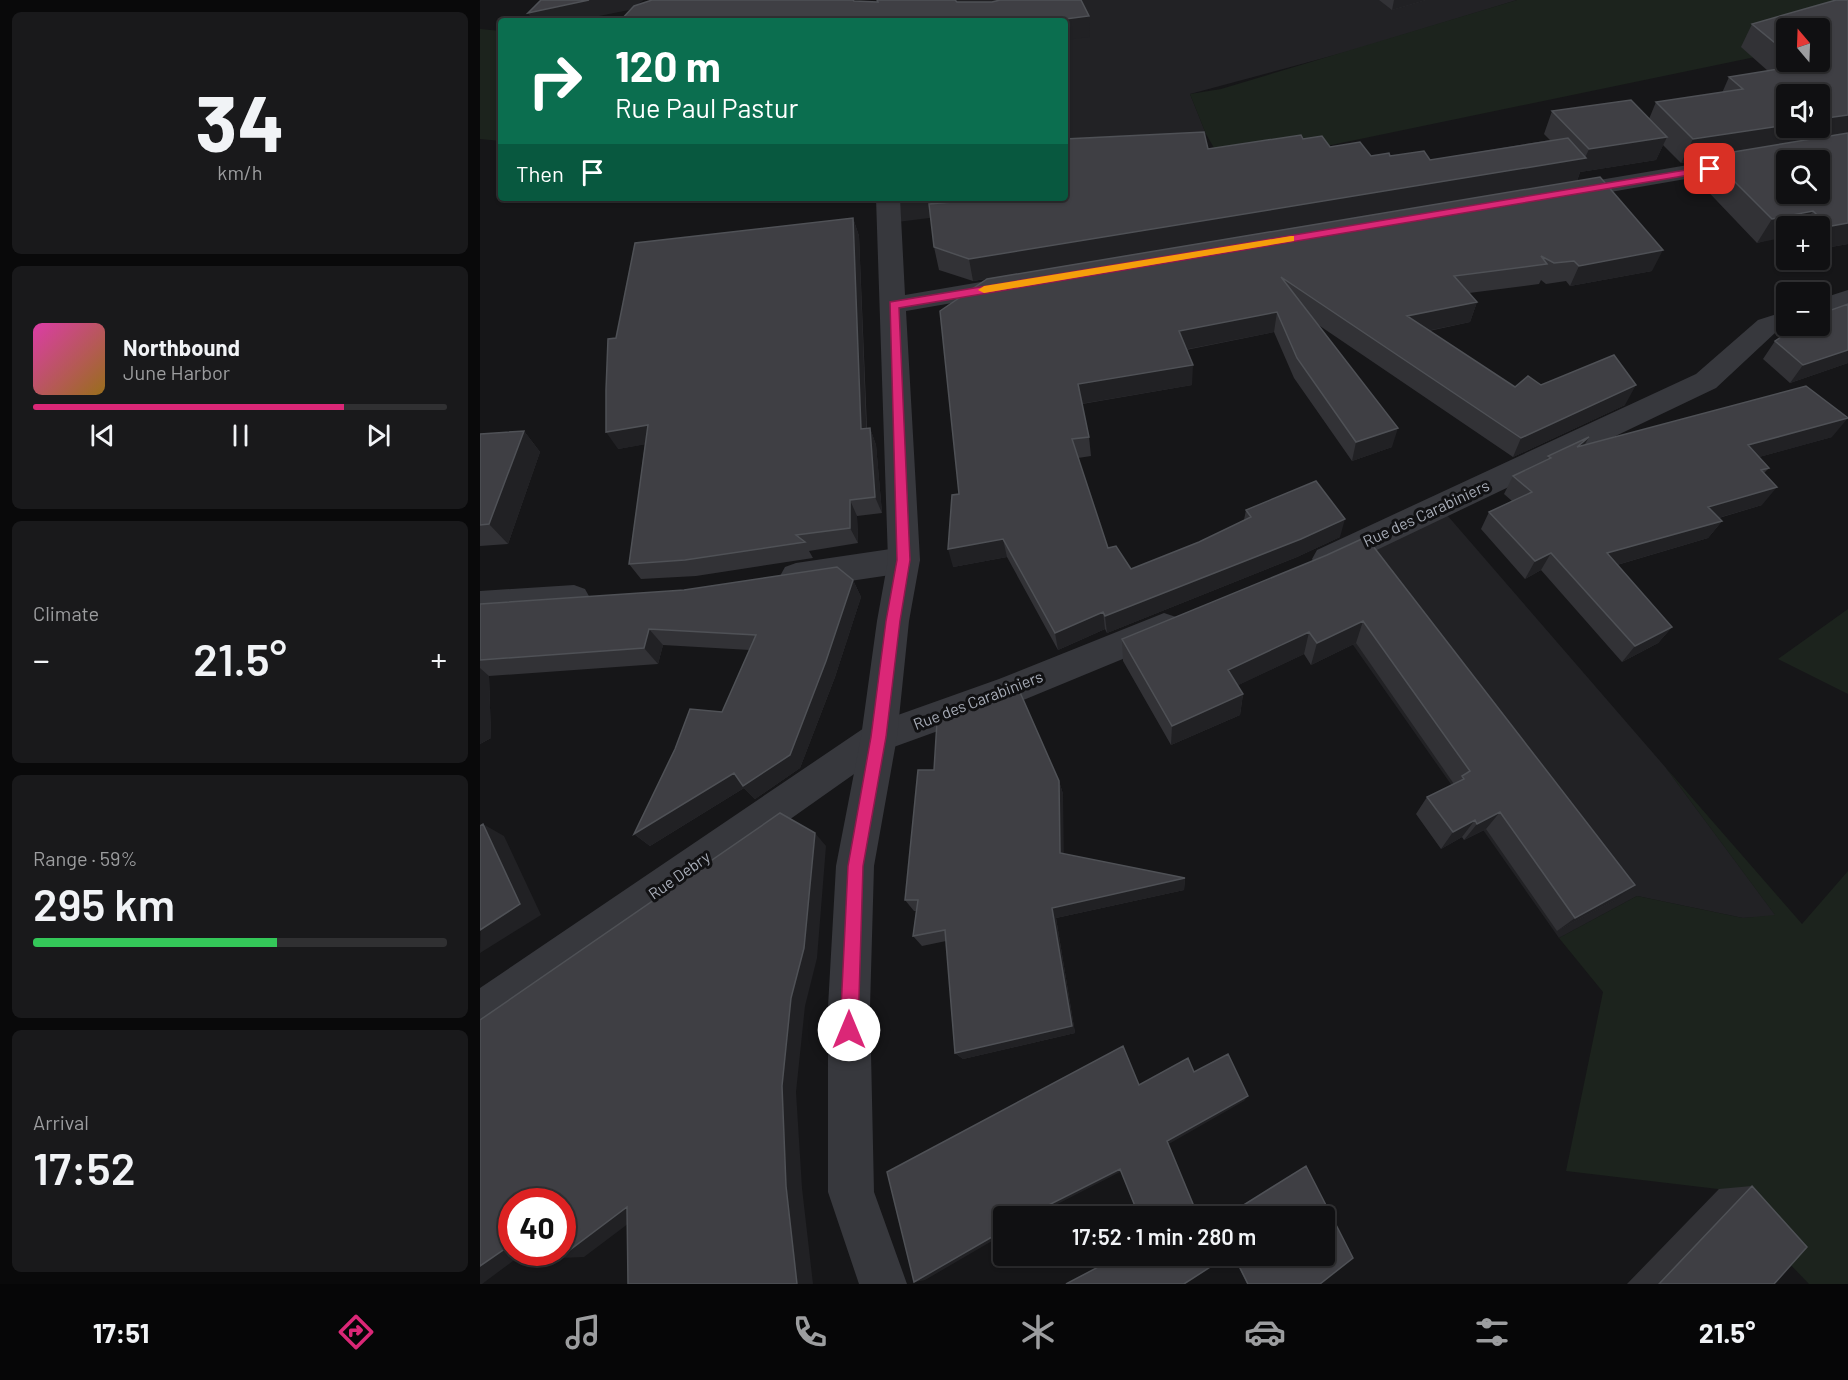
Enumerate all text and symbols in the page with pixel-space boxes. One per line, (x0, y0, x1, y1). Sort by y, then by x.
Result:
north arrow (1776, 18, 1830, 72)
map controls (1776, 18, 1830, 336)
text: 120 m (615, 40, 721, 90)
icon: right (516, 42, 594, 120)
text: 34 (195, 74, 285, 168)
button: sound (1776, 84, 1830, 138)
text: Rue Paul Pastur (615, 91, 798, 123)
pin (1684, 143, 1735, 194)
button: search (1776, 150, 1830, 204)
icon: arrive (1693, 152, 1726, 185)
icon: arrive (576, 156, 609, 189)
text: km/h (217, 160, 263, 184)
text: Then (516, 160, 564, 186)
button: + (1776, 216, 1830, 270)
button: − (1776, 282, 1830, 336)
text: Northbound (123, 334, 240, 360)
text: June Harbor (123, 360, 230, 384)
icon: previous (86, 419, 119, 452)
icon: pause (224, 419, 257, 452)
icon: next (362, 419, 395, 452)
street label: Rue des Carabiniers (1360, 475, 1492, 550)
text: Climate (33, 601, 99, 625)
text: 21.5° (193, 631, 287, 685)
text: − (33, 639, 50, 679)
text: + (430, 639, 447, 679)
street label: Rue des Carabiniers (910, 666, 1045, 733)
text: Range · 59% (33, 846, 137, 870)
street label: Rue Debry (644, 846, 714, 903)
text: 295 km (33, 876, 175, 930)
position arrow (817, 998, 881, 1062)
text: Arrival (33, 1110, 89, 1134)
text: 17:52 (33, 1140, 135, 1194)
speed limit sign: 40 (498, 1188, 576, 1266)
text: 17:52 · 1 min · 280 m (1072, 1223, 1256, 1249)
icon: directions (335, 1311, 377, 1353)
icon: music (562, 1311, 604, 1353)
icon: phone (789, 1311, 831, 1353)
icon: climate (1017, 1311, 1059, 1353)
icon: car (1244, 1311, 1286, 1353)
icon: filters (1471, 1311, 1513, 1353)
text: 17:51 (93, 1316, 149, 1348)
text: 21.5° (1699, 1316, 1755, 1348)

